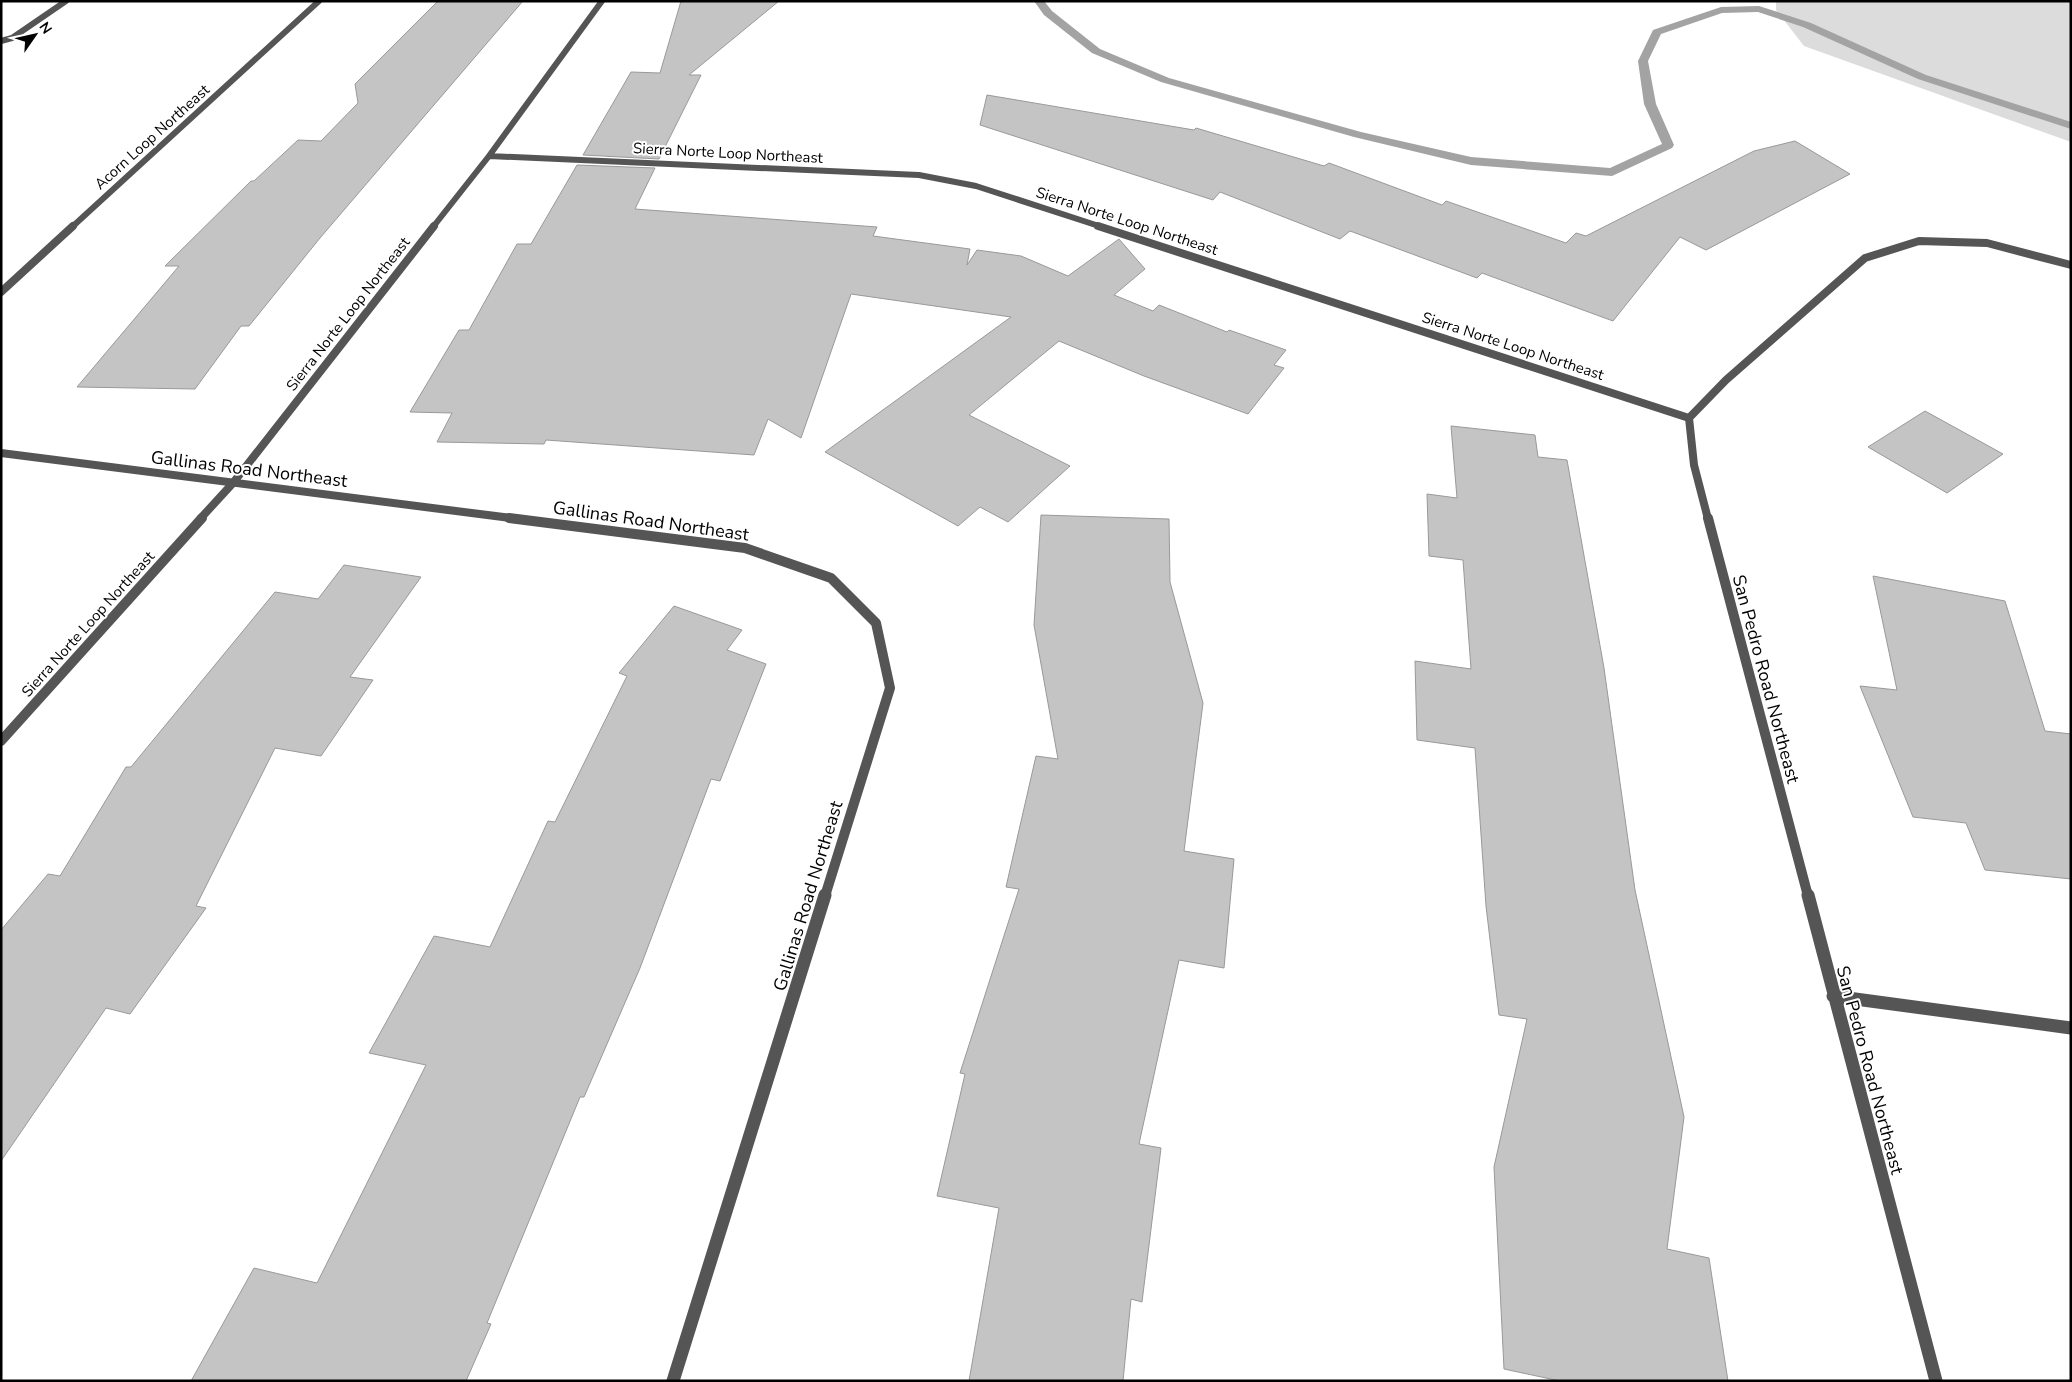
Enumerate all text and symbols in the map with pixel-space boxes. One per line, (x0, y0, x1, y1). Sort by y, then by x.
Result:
north arrow (10, 10, 60, 60)
text: N (35, 18, 56, 38)
street label: Acorn Loop Northeast (90, 79, 214, 194)
street label: Sierra Norte Loop Northeast (633, 138, 824, 168)
street label: Sierra Norte Loop Northeast (1034, 182, 1221, 260)
street label: Sierra Norte Loop Northeast (282, 232, 415, 395)
street label: Sierra Norte Loop Northeast (1420, 307, 1607, 385)
street label: Gallinas Road Northeast (149, 445, 349, 493)
street label: Gallinas Road Northeast (551, 495, 751, 547)
street label: Sierra Norte Loop Northeast (17, 546, 160, 701)
street label: San Pedro Road Northeast (1727, 572, 1806, 786)
street label: Gallinas Road Northeast (768, 797, 849, 994)
street label: San Pedro Road Northeast (1831, 963, 1910, 1177)

